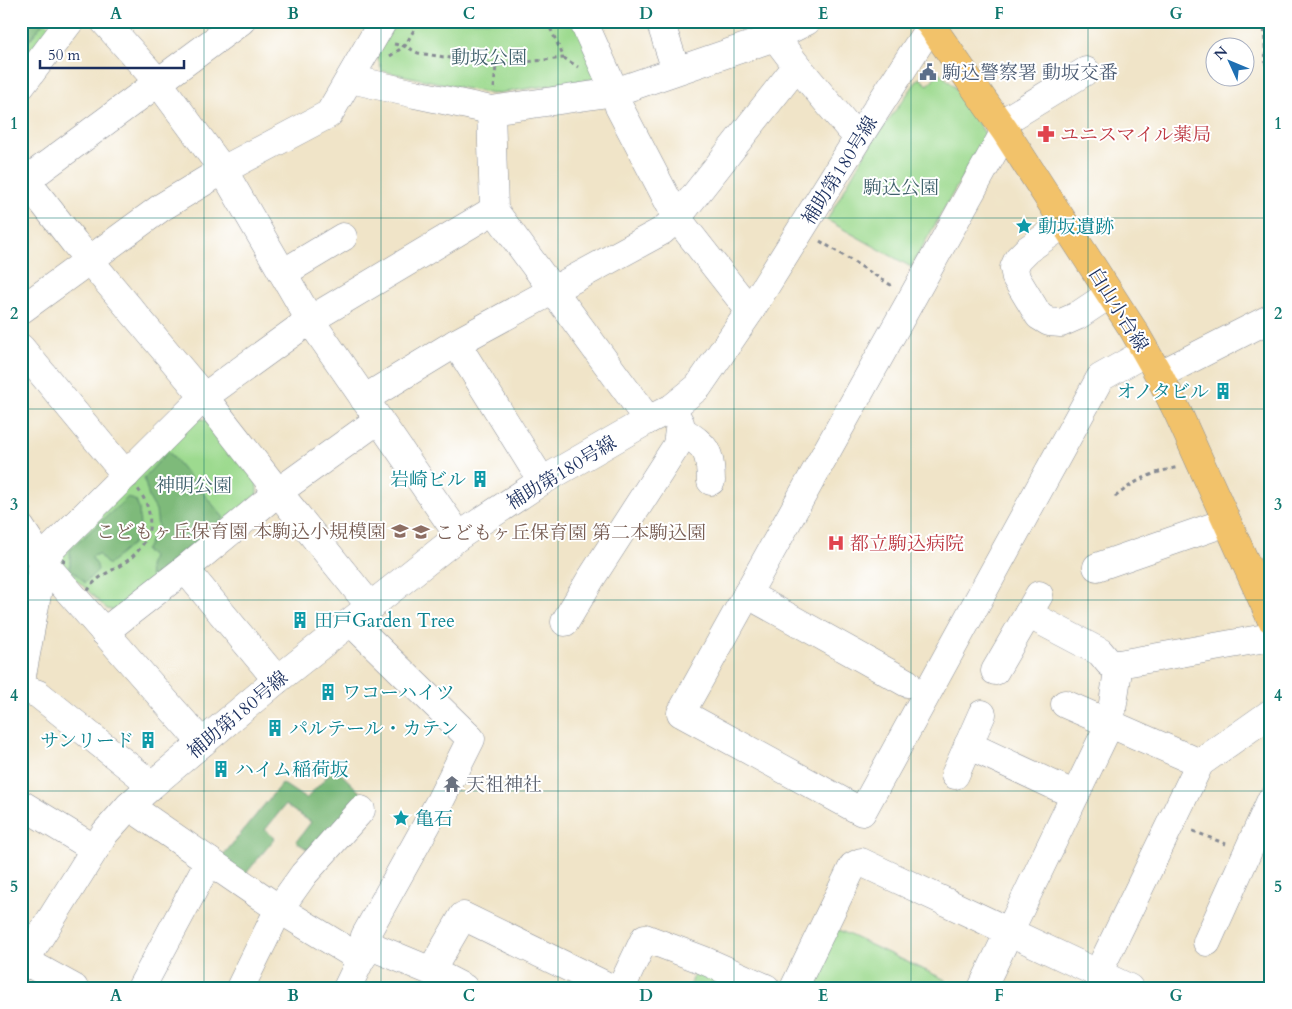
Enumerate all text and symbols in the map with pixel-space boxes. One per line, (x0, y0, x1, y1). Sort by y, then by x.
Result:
text: A (110, 3, 122, 25)
text: B (287, 3, 299, 25)
text: C (463, 3, 475, 25)
text: D (639, 3, 653, 25)
text: E (818, 3, 828, 25)
text: F (994, 3, 1004, 25)
text: G (1169, 3, 1183, 25)
scale bar (40, 38, 184, 70)
north arrow (1204, 38, 1254, 88)
text: N (1210, 42, 1232, 64)
text: 50 m (48, 45, 80, 65)
park label: 動坂公園 (451, 45, 527, 71)
place label: 駒込警察署 動坂交番 (942, 60, 1118, 86)
public building icon: 駒込警察署 動坂交番 (918, 62, 938, 82)
street label: 補助第180号線 (796, 111, 884, 230)
text: 1 (10, 113, 18, 135)
text: 1 (1274, 113, 1282, 135)
place label: ユニスマイル薬局 (1060, 122, 1211, 148)
pharmacy icon: ユニスマイル薬局 (1036, 124, 1056, 144)
park label: 駒込公園 (863, 175, 939, 201)
place label: 動坂遺跡 (1038, 214, 1114, 240)
place icon: 動坂遺跡 (1014, 216, 1034, 236)
street label: 白山小台線 (1082, 262, 1154, 357)
text: 2 (10, 303, 18, 325)
text: 2 (1274, 303, 1282, 325)
place label: オノタビル (1116, 379, 1209, 405)
building icon: オノタビル (1213, 381, 1233, 401)
street label: 補助第180号線 (502, 430, 621, 516)
place label: 岩崎ビル (390, 467, 466, 493)
building icon: 岩崎ビル (470, 469, 490, 489)
park label: 神明公園 (156, 473, 232, 499)
text: 3 (10, 494, 18, 516)
text: 3 (1274, 494, 1282, 516)
place label: こどもヶ丘保育園 本駒込小規模園 (96, 519, 386, 545)
place label: こどもヶ丘保育園 第二本駒込園 (435, 520, 706, 546)
school or university icon: こどもヶ丘保育園 本駒込小規模園 (390, 521, 410, 541)
school or university icon: こどもヶ丘保育園 第二本駒込園 (411, 522, 431, 542)
place label: 都立駒込病院 (850, 531, 964, 557)
hospital icon: 都立駒込病院 (826, 533, 846, 553)
place label: 田戸Garden Tree (314, 608, 455, 634)
building icon: 田戸Garden Tree (290, 610, 310, 630)
street label: 補助第180号線 (182, 665, 294, 765)
place label: ワコーハイツ (342, 680, 455, 706)
building icon: ワコーハイツ (318, 682, 338, 702)
text: 4 (10, 685, 18, 707)
text: 4 (1274, 685, 1282, 707)
place label: パルテール・カテン (289, 716, 459, 742)
building icon: パルテール・カテン (265, 718, 285, 738)
place label: サンリード (40, 728, 134, 754)
building icon: サンリード (138, 730, 158, 750)
place label: ハイム稲荷坂 (235, 757, 349, 783)
building icon: ハイム稲荷坂 (211, 759, 231, 779)
place label: 天祖神社 (466, 772, 542, 798)
temple icon: 天祖神社 (442, 774, 462, 794)
place label: 亀石 (415, 806, 453, 832)
place icon: 亀石 (391, 808, 411, 828)
text: 5 (10, 876, 18, 898)
text: 5 (1274, 876, 1282, 898)
text: A (110, 985, 122, 1007)
text: B (287, 985, 299, 1007)
text: C (463, 985, 475, 1007)
text: D (639, 985, 653, 1007)
text: E (818, 985, 828, 1007)
text: F (994, 985, 1004, 1007)
text: G (1169, 985, 1183, 1007)

